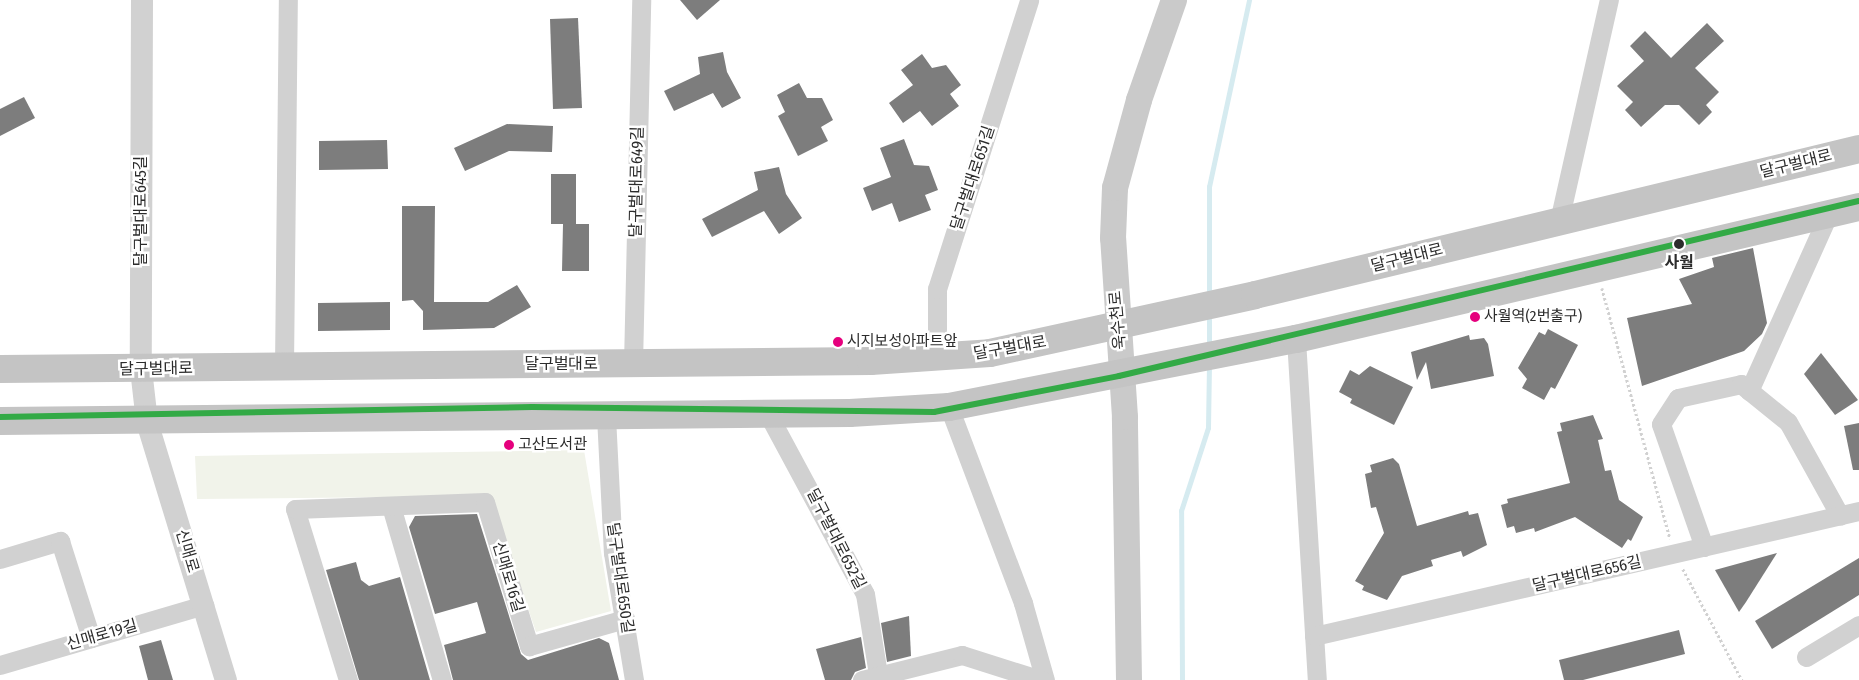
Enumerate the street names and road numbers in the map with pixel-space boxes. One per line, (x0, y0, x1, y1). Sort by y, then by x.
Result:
street label: 달구벌대로651길 (947, 123, 999, 233)
street label: 달구벌대로649길 (626, 126, 648, 238)
street label: 달구벌대로 (1758, 146, 1834, 182)
street label: 달구벌대로645길 (131, 155, 151, 267)
street label: 달구벌대로 (1369, 240, 1445, 276)
street label: 욱수천로 (1106, 290, 1130, 350)
street label: 달구벌대로 (972, 332, 1048, 364)
street label: 달구벌대로 (524, 354, 598, 374)
street label: 달구벌대로 (119, 359, 193, 379)
street label: 달구벌대로652길 (802, 485, 870, 593)
street label: 달구벌대로650길 (603, 521, 637, 635)
street label: 신매로 (171, 527, 203, 575)
street label: 신매로16길 (488, 539, 528, 615)
street label: 달구벌대로656길 (1531, 552, 1643, 596)
street label: 신매로19길 (64, 616, 140, 654)

